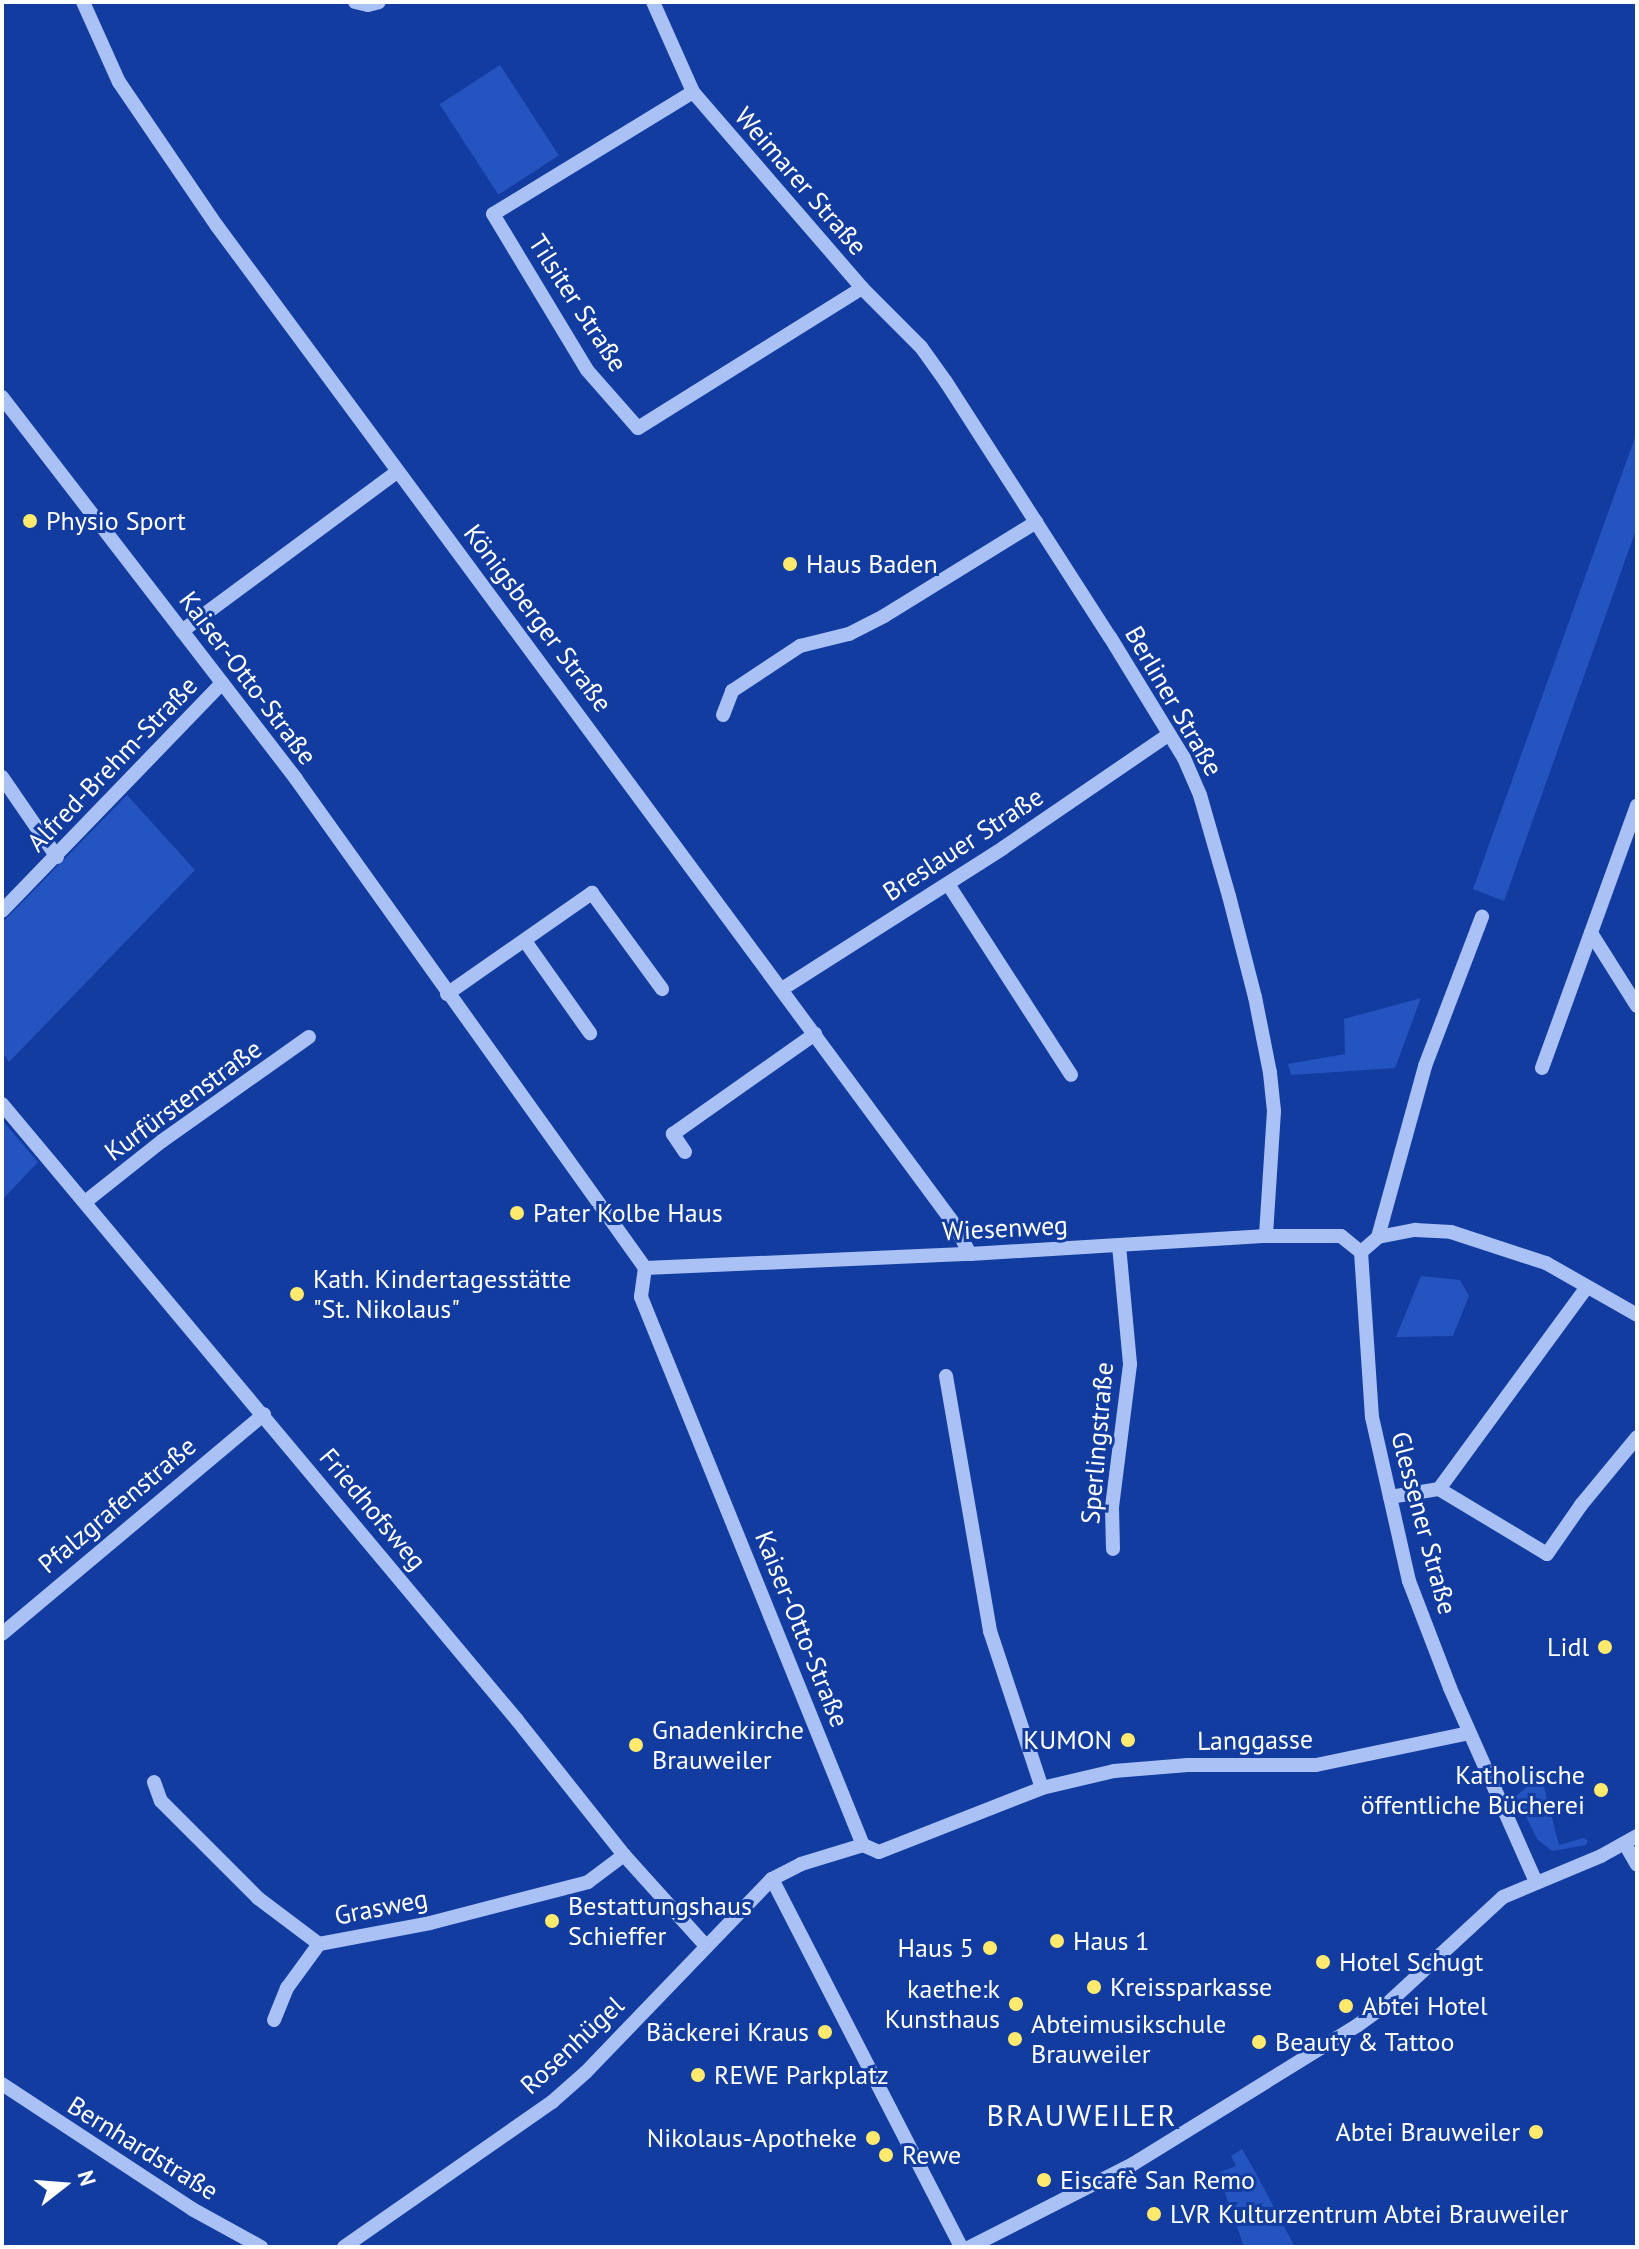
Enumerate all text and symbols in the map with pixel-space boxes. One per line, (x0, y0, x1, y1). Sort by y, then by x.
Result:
street label: Weimarer Straße (728, 101, 874, 261)
street label: Tilsiter Straße (522, 229, 634, 377)
place label: Physio Sport (46, 505, 186, 537)
marker: Physio Sport (21, 512, 39, 530)
street label: Königsberger Straße (457, 518, 619, 718)
place label: Haus Baden (806, 548, 938, 580)
marker: Haus Baden (781, 555, 799, 573)
street label: Kaiser-Otto-Straße (173, 585, 323, 771)
street label: Berliner Straße (1119, 620, 1229, 782)
street label: Alfred-Brehm-Straße (20, 670, 204, 858)
street label: Breslauer Straße (877, 781, 1049, 907)
street label: Kurfürstenstraße (99, 1033, 267, 1167)
place label: Pater Kolbe Haus (533, 1197, 723, 1229)
marker: Pater Kolbe Haus (508, 1204, 526, 1222)
street label: Wiesenweg (941, 1209, 1069, 1247)
place label: Kath. Kindertagesstätte "St. Nikolaus" (313, 1263, 573, 1324)
marker: Kath. Kindertagesstätte "St. Nikolaus" (288, 1285, 306, 1303)
street label: Sperlingstraße (1074, 1361, 1120, 1525)
street label: Glessener Straße (1385, 1428, 1463, 1618)
street label: Pfalzgrafenstraße (32, 1430, 202, 1580)
street label: Friedhofsweg (313, 1442, 433, 1576)
street label: Kaiser-Otto-Straße (748, 1526, 856, 1732)
place label: Lidl (1547, 1631, 1589, 1663)
marker: Lidl (1596, 1638, 1614, 1656)
place label: Gnadenkirche Brauweiler (652, 1714, 804, 1776)
street label: Langgasse (1197, 1723, 1313, 1757)
place label: KUMON (1023, 1724, 1112, 1756)
marker: KUMON (1119, 1731, 1137, 1749)
marker: Gnadenkirche Brauweiler (627, 1736, 645, 1754)
place label: Katholische öffentliche Bücherei (1361, 1759, 1585, 1820)
marker: Katholische öffentliche Bücherei (1592, 1781, 1610, 1799)
street label: Grasweg (332, 1883, 430, 1931)
place label: Bestattungshaus Schieffer (568, 1890, 752, 1952)
marker: Bestattungshaus Schieffer (543, 1912, 561, 1930)
place label: Haus 1 (1073, 1925, 1149, 1957)
place label: Haus 5 (898, 1932, 974, 1964)
marker: Haus 1 (1048, 1932, 1066, 1950)
marker: Haus 5 (981, 1939, 999, 1957)
place label: Hotel Schugt (1339, 1946, 1483, 1978)
marker: Hotel Schugt (1314, 1953, 1332, 1971)
place label: Kreissparkasse (1110, 1971, 1272, 2003)
place label: kaethe:k Kunsthaus (885, 1973, 1000, 2034)
marker: Kreissparkasse (1085, 1978, 1103, 1996)
street label: Rosenhügel (514, 1989, 630, 2101)
place label: Abtei Hotel (1362, 1990, 1488, 2022)
marker: kaethe:k Kunsthaus (1007, 1995, 1025, 2013)
marker: Abtei Hotel (1337, 1997, 1355, 2015)
place label: Abteimusikschule Brauweiler (1031, 2008, 1226, 2070)
place label: Bäckerei Kraus (646, 2016, 809, 2048)
marker: Bäckerei Kraus (816, 2023, 834, 2041)
place label: Beauty & Tattoo (1275, 2026, 1456, 2058)
marker: Abteimusikschule Brauweiler (1006, 2030, 1024, 2048)
marker: Beauty & Tattoo (1250, 2033, 1268, 2051)
place label: REWE Parkplatz (714, 2059, 889, 2091)
marker: REWE Parkplatz (689, 2066, 707, 2084)
street label: Bernhardstraße (62, 2089, 224, 2207)
district label: BRAUWEILER (987, 2097, 1177, 2133)
place label: Abtei Brauweiler (1336, 2116, 1520, 2148)
place label: Nikolaus-Apotheke (647, 2122, 857, 2154)
marker: Abtei Brauweiler (1527, 2123, 1545, 2141)
marker: Nikolaus-Apotheke (864, 2129, 882, 2147)
place label: Rewe (902, 2139, 961, 2171)
north arrow (24, 2145, 104, 2225)
marker: Rewe (877, 2146, 895, 2164)
place label: Eiscafè San Remo (1060, 2164, 1255, 2196)
text: N (71, 2167, 102, 2189)
marker: Eiscafè San Remo (1035, 2171, 1053, 2189)
place label: LVR Kulturzentrum Abtei Brauweiler (1170, 2198, 1569, 2230)
marker: LVR Kulturzentrum Abtei Brauweiler (1145, 2205, 1163, 2223)

